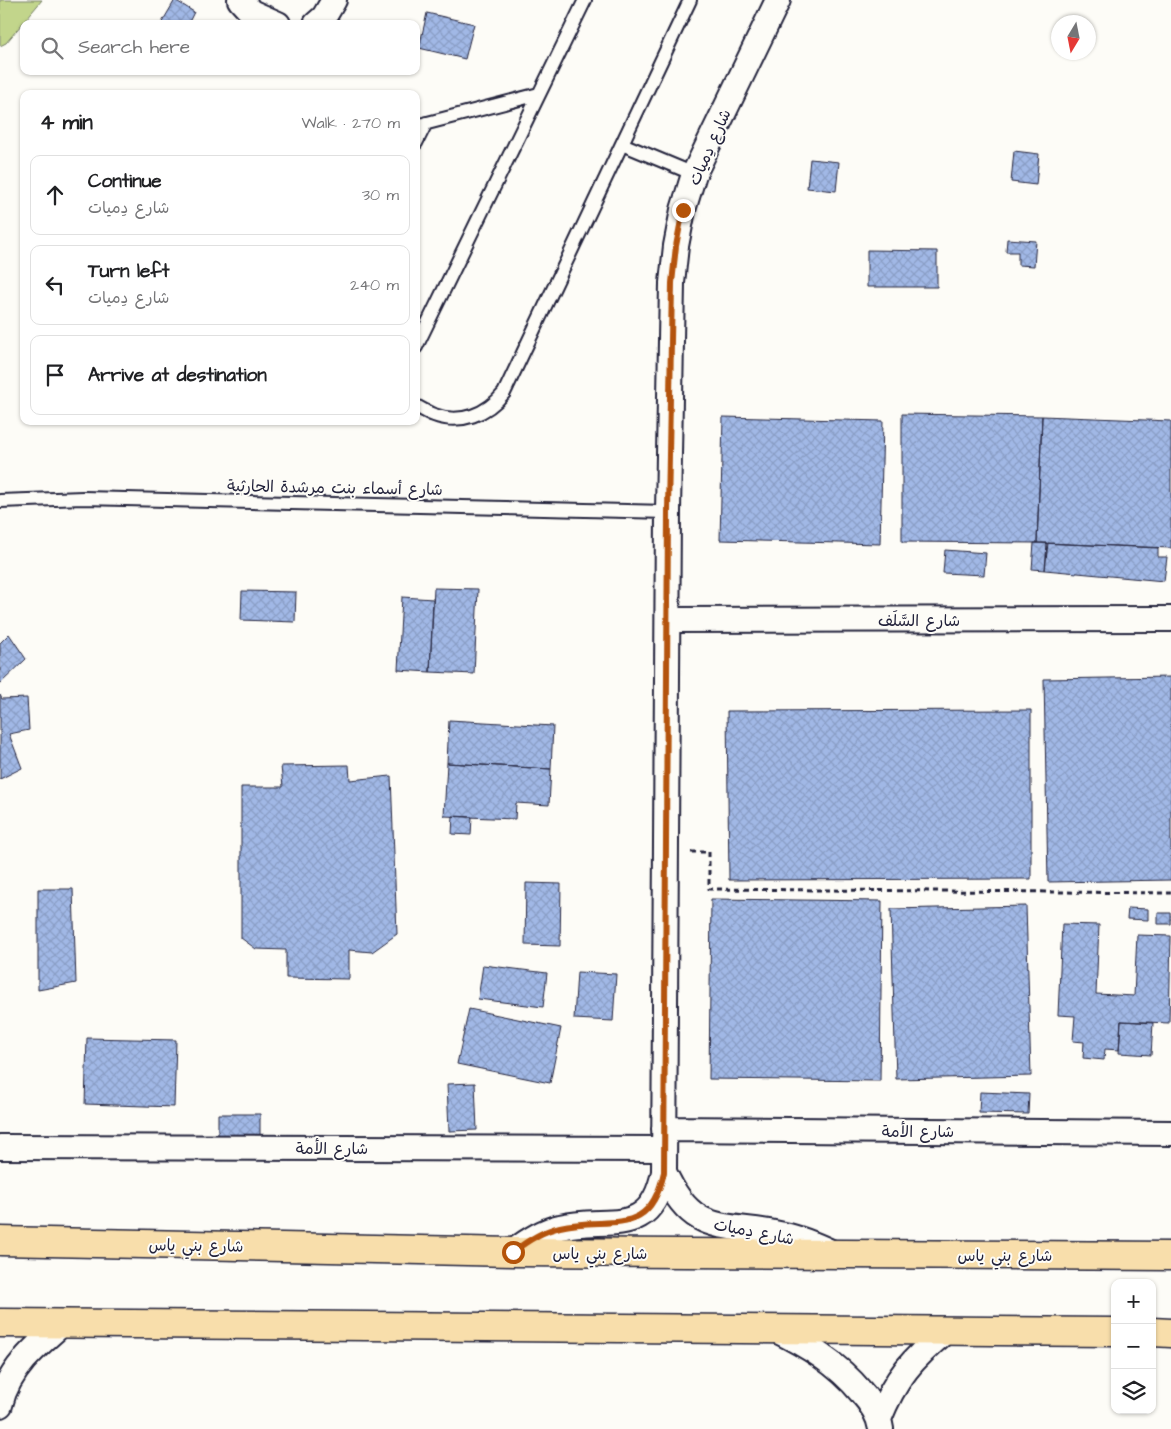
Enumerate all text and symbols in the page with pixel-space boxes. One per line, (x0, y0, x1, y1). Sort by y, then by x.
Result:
north arrow (1051, 15, 1096, 60)
search box (20, 20, 420, 75)
icon: search (38, 34, 66, 62)
text: Search here (78, 34, 190, 61)
street label: شارع دِميات (683, 106, 737, 189)
text: 4 min (40, 108, 93, 137)
text: Walk · 270 m (301, 112, 400, 134)
text: Continue (88, 168, 162, 195)
icon: ahead (41, 181, 69, 209)
text: 30 m (362, 184, 399, 206)
text: شارع دِميات (88, 197, 169, 219)
route end (672, 199, 695, 222)
text: Turn left (88, 258, 169, 285)
icon: left (41, 271, 69, 299)
text: 240 m (350, 274, 399, 296)
text: شارع دِميات (88, 287, 169, 309)
icon: arrive (41, 361, 69, 389)
text: Arrive at destination (88, 362, 267, 389)
street label: شارع أسماء بنت مرشدة الحارثية (227, 475, 443, 501)
street label: شارع السَّلَف (878, 610, 960, 632)
street label: شارع الأمة (882, 1121, 954, 1143)
street label: شارع الأمة (296, 1138, 368, 1160)
street label: شارع دِميات (712, 1213, 796, 1251)
street label: شارع بني ياس (148, 1234, 244, 1261)
route start (502, 1241, 525, 1264)
street label: شارع بني ياس (552, 1243, 648, 1268)
street label: شارع بني ياس (957, 1245, 1053, 1270)
map controls (1111, 1279, 1156, 1414)
button: + (1111, 1279, 1156, 1324)
button: − (1111, 1324, 1156, 1369)
button: layers (1111, 1369, 1156, 1414)

